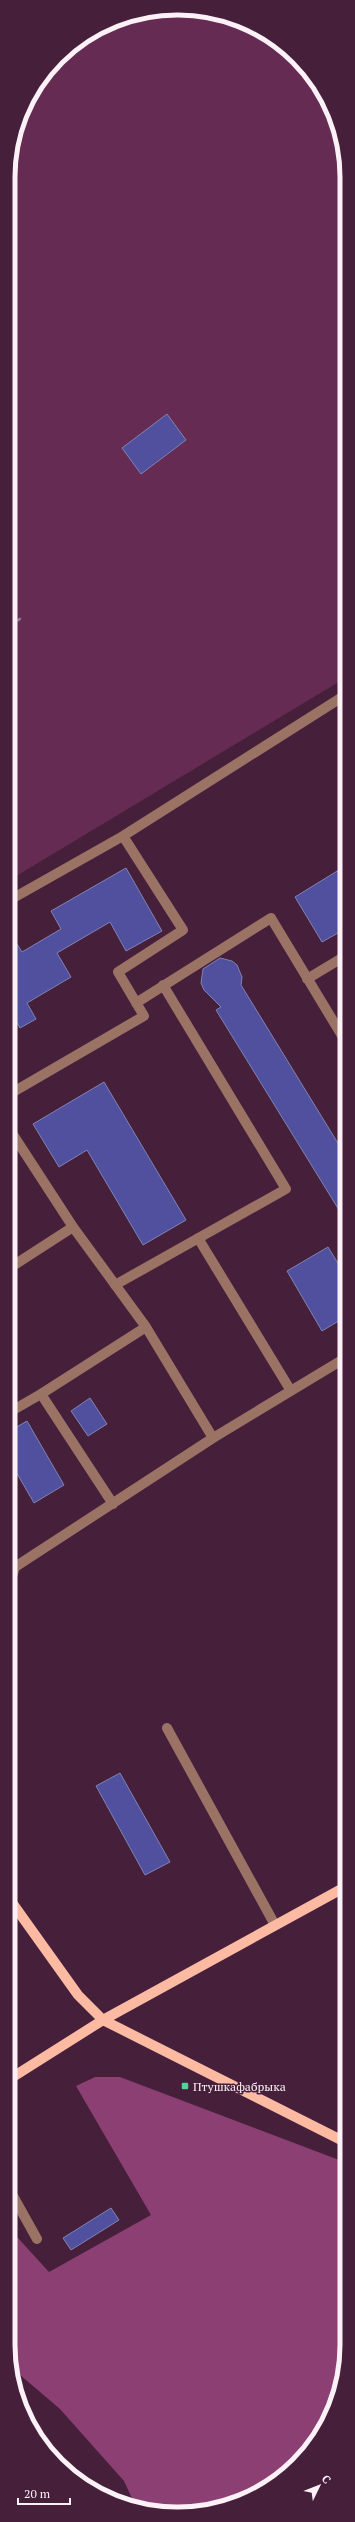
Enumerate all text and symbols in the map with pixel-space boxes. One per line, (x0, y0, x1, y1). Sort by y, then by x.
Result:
place label: Птушкафабрыка (193, 2079, 286, 2094)
marker: Птушкафабрыка (180, 2081, 190, 2091)
north arrow (299, 2466, 339, 2506)
text: С (319, 2472, 334, 2487)
scale bar (18, 2480, 70, 2506)
text: 20 m (24, 2486, 51, 2501)

